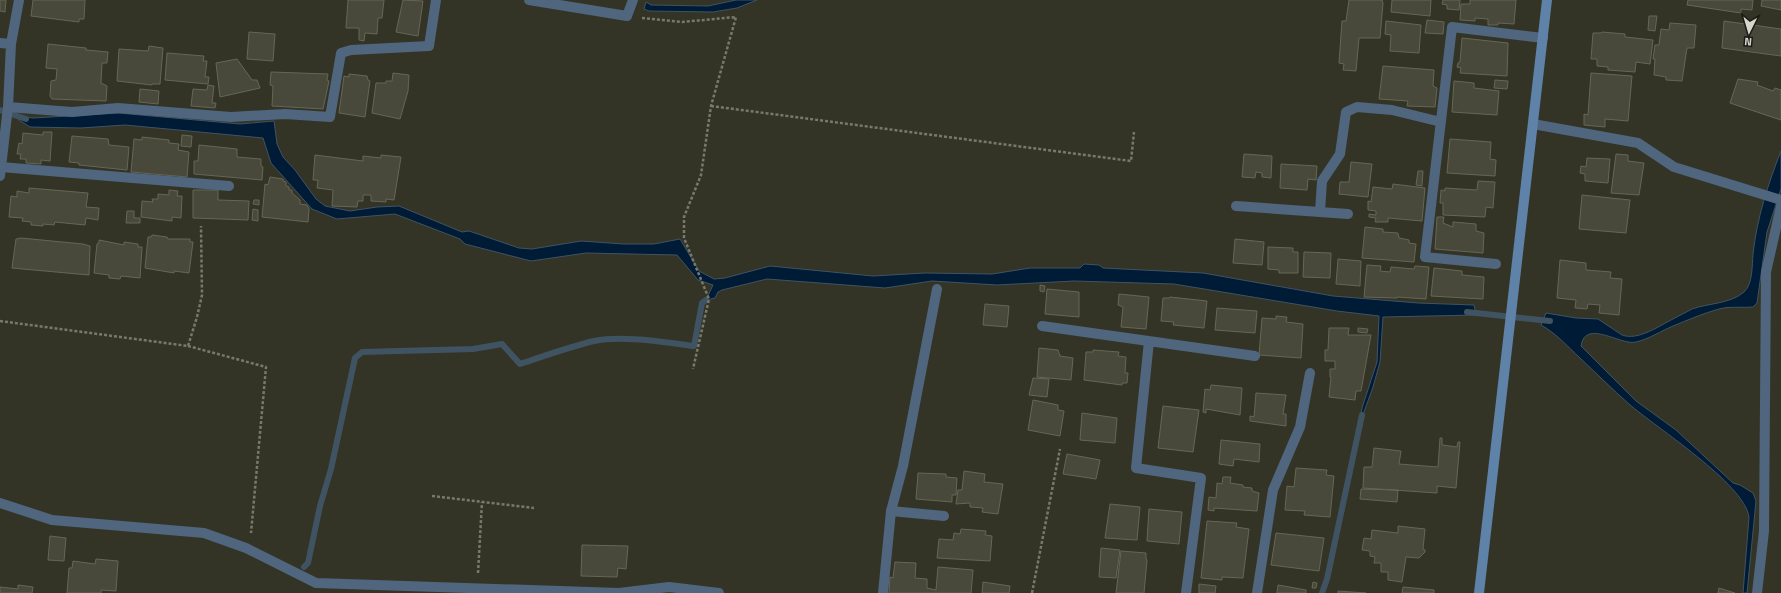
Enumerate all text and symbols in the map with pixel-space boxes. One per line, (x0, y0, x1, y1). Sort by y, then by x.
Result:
north arrow (1729, 12, 1769, 52)
text: N (1744, 34, 1753, 50)

